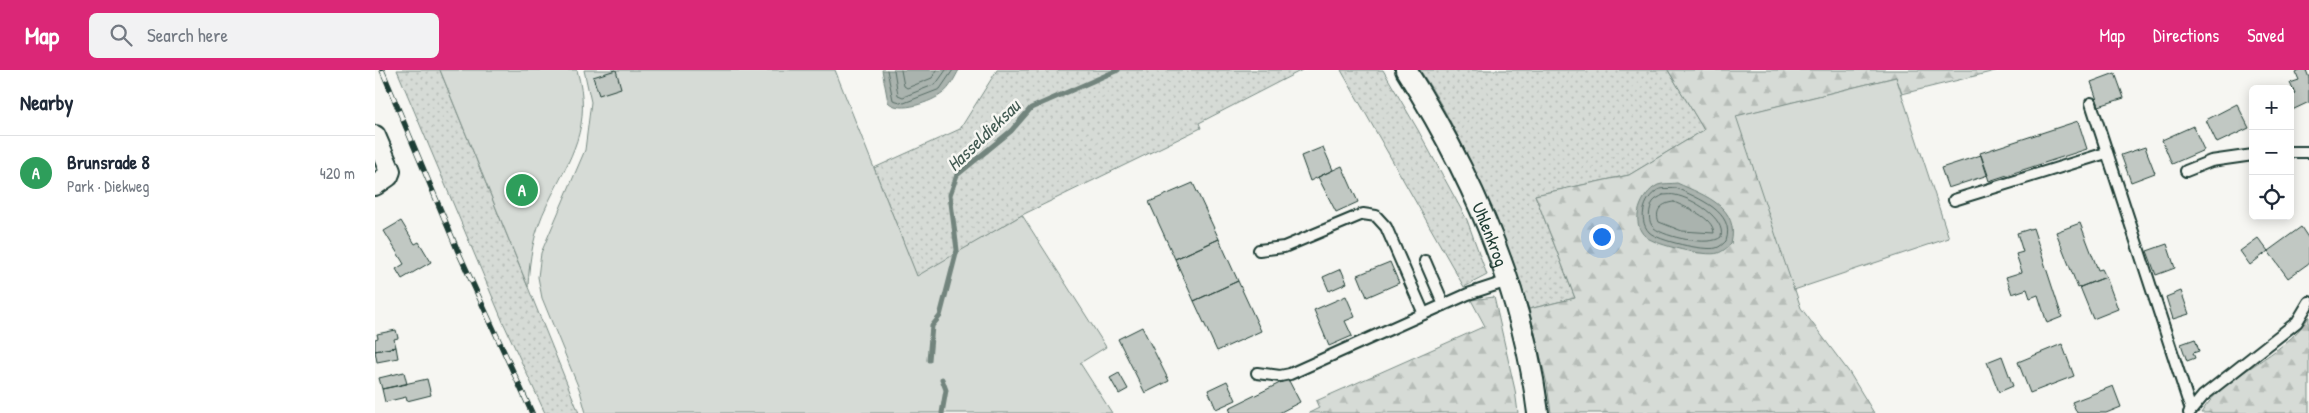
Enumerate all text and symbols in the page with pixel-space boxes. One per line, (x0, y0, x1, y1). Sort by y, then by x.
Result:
search box (89, 13, 439, 58)
text: Map (25, 19, 59, 51)
icon: search (107, 21, 135, 49)
text: Search here (147, 22, 228, 48)
text: Map (2100, 23, 2125, 48)
text: Directions (2153, 23, 2219, 48)
text: Saved (2247, 23, 2284, 48)
map controls (2249, 85, 2294, 220)
button: + (2249, 85, 2294, 130)
text: Nearby (20, 88, 73, 117)
water label: Hasseldieksau (940, 92, 1027, 177)
button: − (2249, 130, 2294, 175)
text: Brunsrade 8 (67, 149, 150, 175)
text: A (32, 162, 40, 184)
text: 420 m (320, 162, 355, 184)
pin: A (506, 171, 538, 209)
text: Park · Diekweg (67, 175, 149, 197)
button: locate (2249, 175, 2294, 220)
street label: Uhlenkrog (1466, 198, 1515, 270)
your location (1589, 224, 1615, 250)

